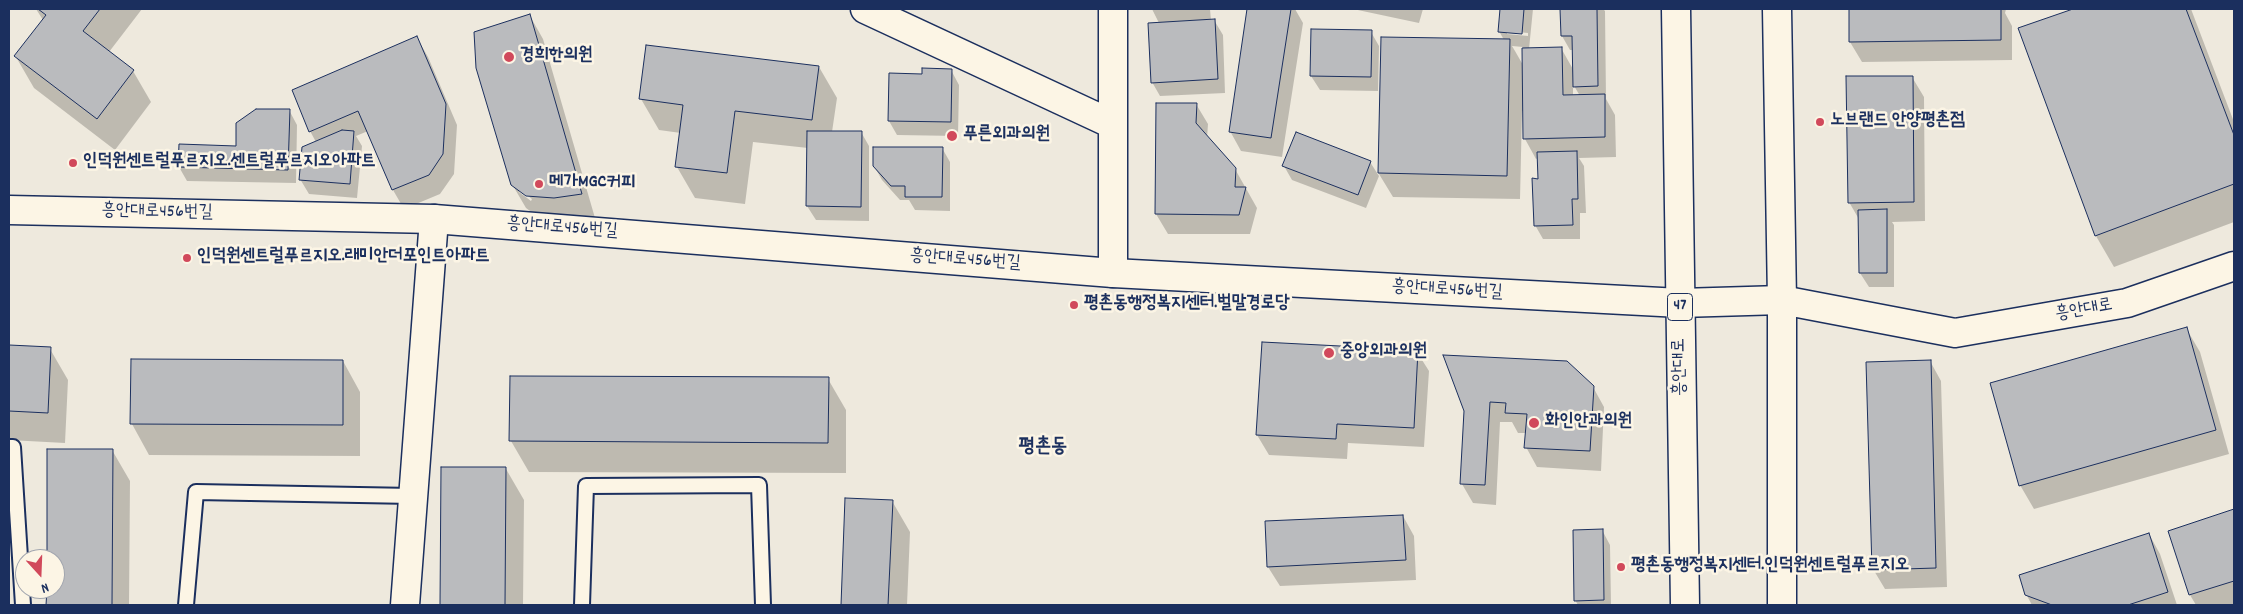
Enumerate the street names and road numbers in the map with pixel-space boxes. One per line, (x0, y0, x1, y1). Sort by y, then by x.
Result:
street label: 흥안대로456번길 (101, 201, 213, 225)
street label: 흥안대로456번길 (506, 214, 618, 244)
street label: 흥안대로456번길 (909, 246, 1021, 276)
street label: 흥안대로456번길 (1391, 277, 1503, 305)
road number: 47 (1668, 294, 1692, 320)
street label: 흥안대로 (2054, 295, 2114, 327)
street label: 흥안대로 (1670, 338, 1692, 396)

